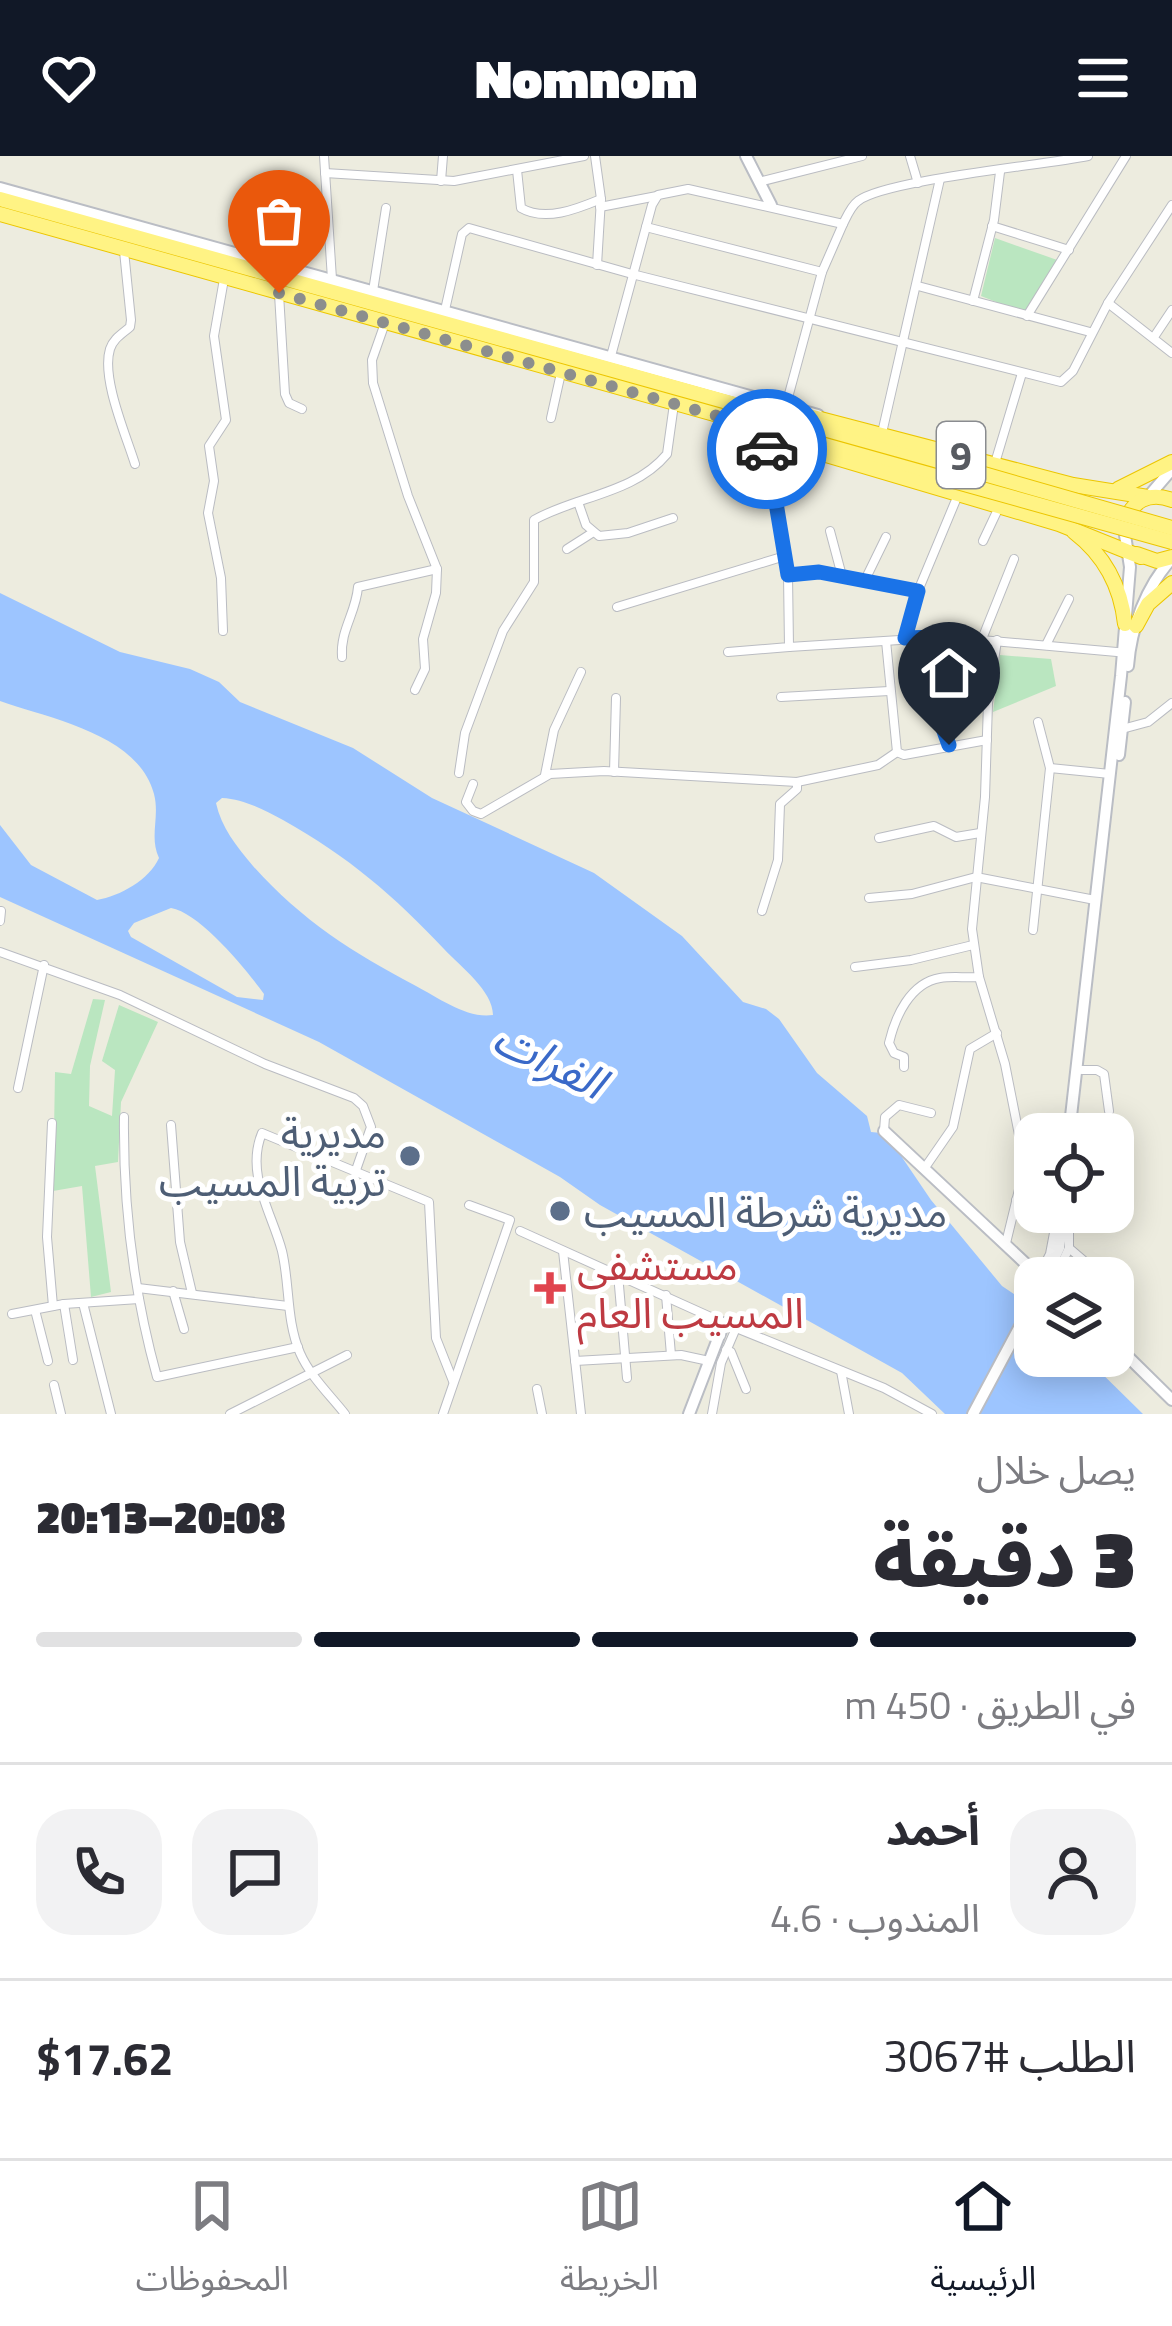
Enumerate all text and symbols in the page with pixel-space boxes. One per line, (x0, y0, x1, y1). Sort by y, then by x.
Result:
text: Nomnom (475, 37, 697, 119)
icon: heart (36, 45, 102, 111)
icon: menu (1070, 45, 1136, 111)
pin (228, 170, 330, 293)
icon: bag (246, 188, 312, 254)
courier (707, 389, 827, 509)
icon: car (734, 416, 800, 482)
road number: 9 (937, 422, 985, 488)
pin (898, 622, 1000, 745)
icon: home (916, 640, 982, 706)
water label: الفرات (483, 1003, 621, 1117)
place label: مديرية تربية المسيب (159, 1100, 386, 1212)
map controls (1014, 1113, 1134, 1377)
button: locate (1014, 1113, 1134, 1233)
marker: مديرية تربية المسيب (397, 1143, 423, 1169)
place label: مديرية شرطة المسيب (584, 1179, 947, 1243)
marker: مديرية شرطة المسيب (547, 1198, 573, 1224)
place label: مستشفى المسيب العام (577, 1232, 804, 1345)
button: layers (1014, 1257, 1134, 1377)
marker: مستشفى المسيب العام (534, 1272, 566, 1304)
text: يصل خلال (977, 1440, 1136, 1499)
text: 20:08–20:13 (36, 1482, 285, 1550)
text: 3 دقيقة (873, 1499, 1136, 1617)
text: في الطريق · 450 m (844, 1675, 1136, 1734)
text: أحمد (886, 1794, 980, 1862)
button: phone (36, 1809, 162, 1935)
button: chat (192, 1809, 318, 1935)
button: person (1010, 1809, 1136, 1935)
text: المندوب · 4.6 (770, 1888, 980, 1947)
text: الطلب #3067 (883, 2021, 1136, 2089)
text: $17.62 (36, 2024, 174, 2092)
tab: المحفوظات (136, 2173, 289, 2314)
tab: الخريطة (560, 2173, 659, 2314)
tab: الرئيسية (930, 2173, 1036, 2314)

